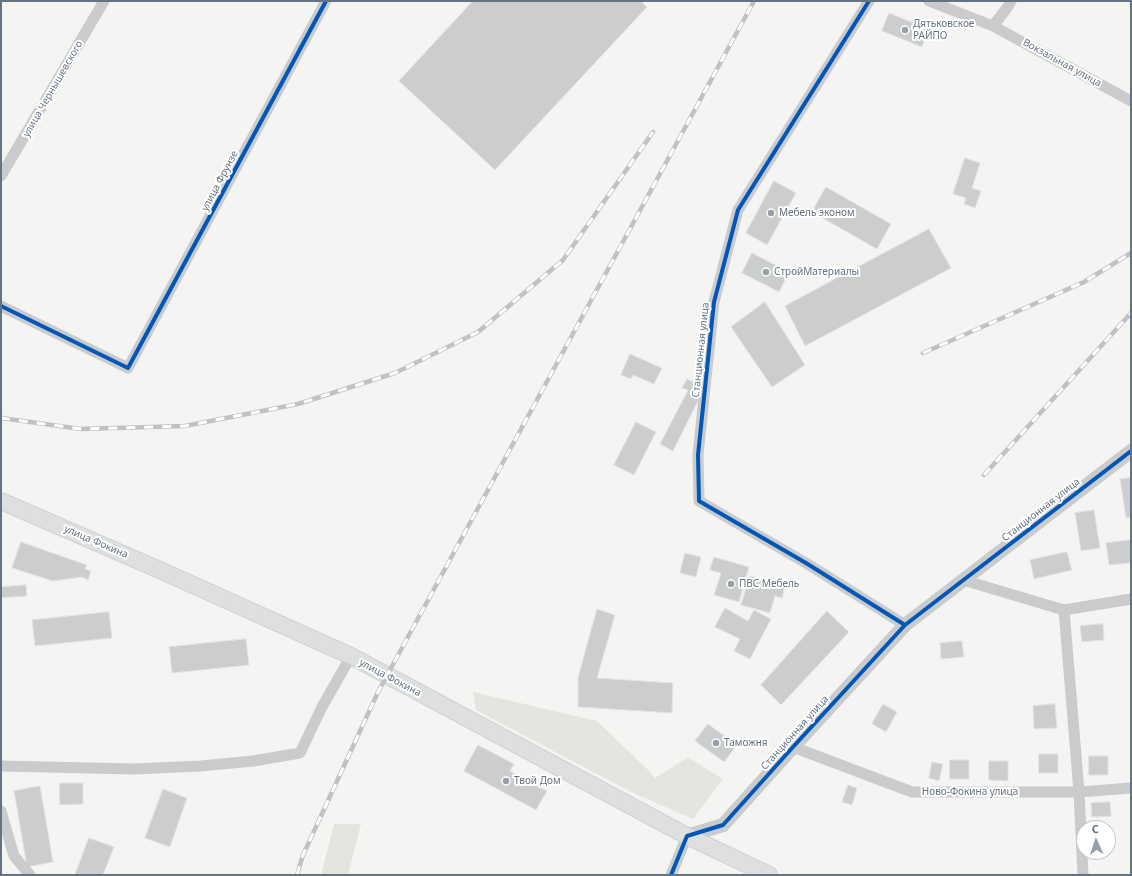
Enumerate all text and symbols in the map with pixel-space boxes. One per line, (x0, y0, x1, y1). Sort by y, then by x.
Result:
place label: Дятьковское РАЙПО (913, 18, 974, 42)
marker: Дятьковское РАЙПО (900, 25, 910, 35)
street label: Вокзальная улица (1021, 36, 1103, 90)
street label: улица Чернышевского (20, 39, 86, 139)
street label: улица Фрунзе (199, 149, 241, 213)
place label: Мебель эконом (779, 207, 855, 219)
marker: Мебель эконом (766, 208, 776, 218)
place label: СтройМатериалы (774, 266, 859, 278)
marker: СтройМатериалы (761, 267, 771, 277)
street label: Станционная улица (690, 302, 712, 398)
street label: Станционная улица (1000, 476, 1082, 544)
street label: улица Фокина (62, 523, 130, 561)
place label: ПВС Мебель (739, 578, 799, 590)
marker: ПВС Мебель (726, 579, 736, 589)
street label: улица Фокина (357, 657, 423, 699)
street label: Станционная улица (759, 693, 831, 773)
place label: Таможня (724, 737, 768, 749)
marker: Таможня (711, 738, 721, 748)
place label: Твой Дом (514, 775, 561, 787)
marker: Твой Дом (501, 776, 511, 786)
street label: Ново-Фокина улица (922, 786, 1018, 798)
north arrow (1076, 820, 1116, 860)
text: С (1091, 821, 1099, 836)

